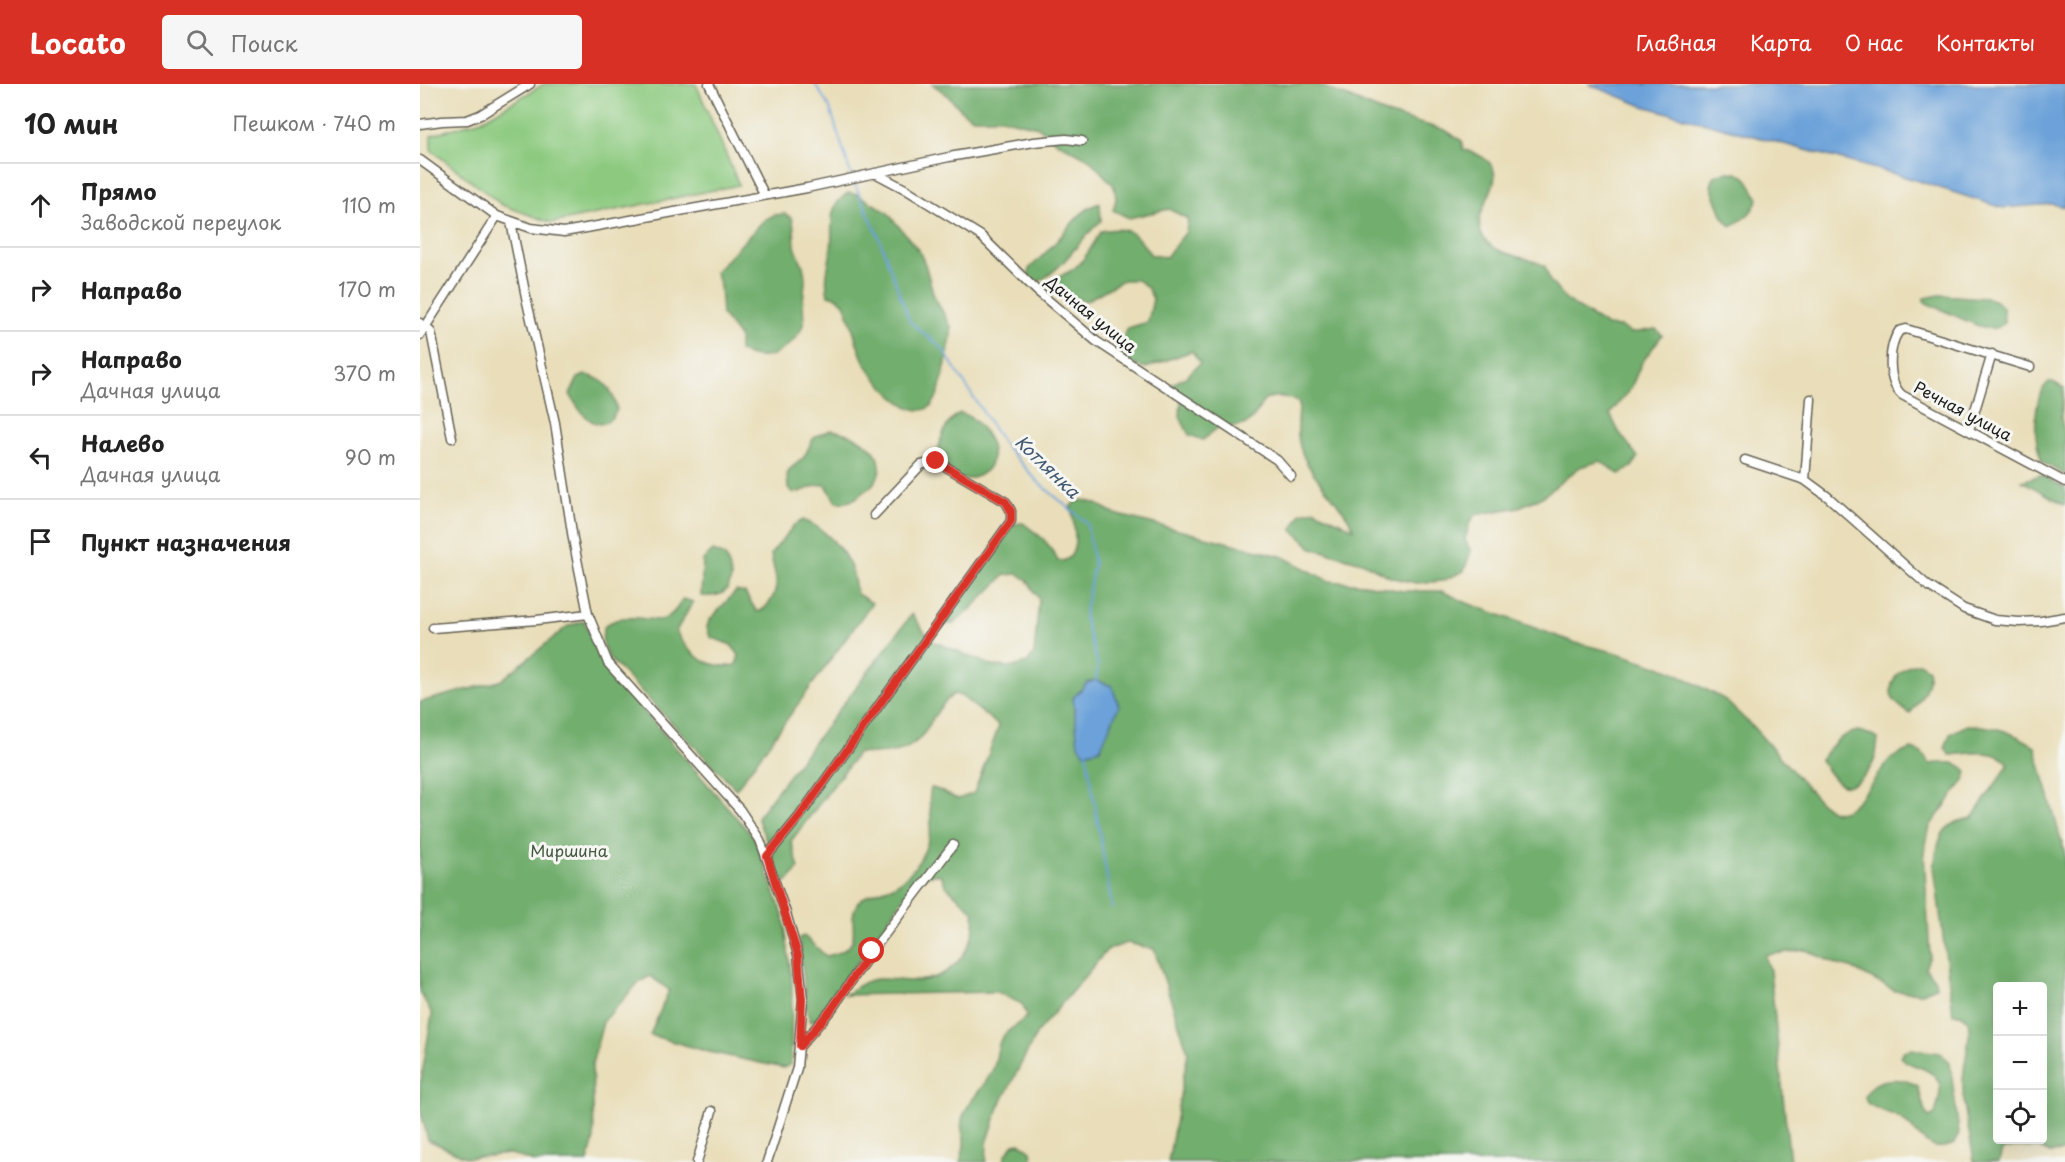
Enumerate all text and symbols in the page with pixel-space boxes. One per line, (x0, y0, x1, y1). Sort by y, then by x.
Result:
search box (162, 15, 582, 69)
text: Locato (30, 21, 126, 64)
icon: search (183, 26, 216, 59)
text: Поиск (231, 26, 298, 59)
text: Главная (1636, 26, 1717, 58)
text: Карта (1750, 26, 1812, 58)
text: О нас (1845, 26, 1903, 58)
text: Контакты (1936, 26, 2035, 58)
text: 10 мин (24, 104, 119, 143)
text: Пешком · 740 m (233, 108, 396, 138)
text: Прямо (81, 174, 156, 207)
icon: ahead (24, 189, 57, 222)
text: 110 m (342, 190, 396, 220)
text: Заводской переулок (81, 207, 281, 237)
street label: Дачная улица (1040, 268, 1143, 358)
icon: right (24, 273, 57, 306)
text: Направо (81, 273, 182, 306)
text: 170 m (338, 274, 396, 304)
text: Направо (81, 342, 182, 375)
icon: right (24, 357, 57, 390)
text: 370 m (333, 358, 396, 388)
street label: Речная улица (1910, 374, 2017, 446)
text: Дачная улица (81, 375, 220, 405)
text: Налево (81, 426, 164, 459)
water label: Котлянка (1010, 428, 1087, 504)
icon: left (24, 441, 57, 474)
text: 90 m (345, 442, 396, 472)
route end (922, 447, 948, 473)
text: Дачная улица (81, 459, 220, 489)
icon: arrive (24, 525, 57, 558)
text: Пункт назначения (81, 525, 291, 558)
park label: Миршина (530, 838, 608, 862)
route start (858, 937, 884, 963)
map controls (1993, 982, 2047, 1144)
button: + (1993, 982, 2047, 1036)
button: − (1993, 1036, 2047, 1090)
button: locate (1993, 1090, 2047, 1144)

